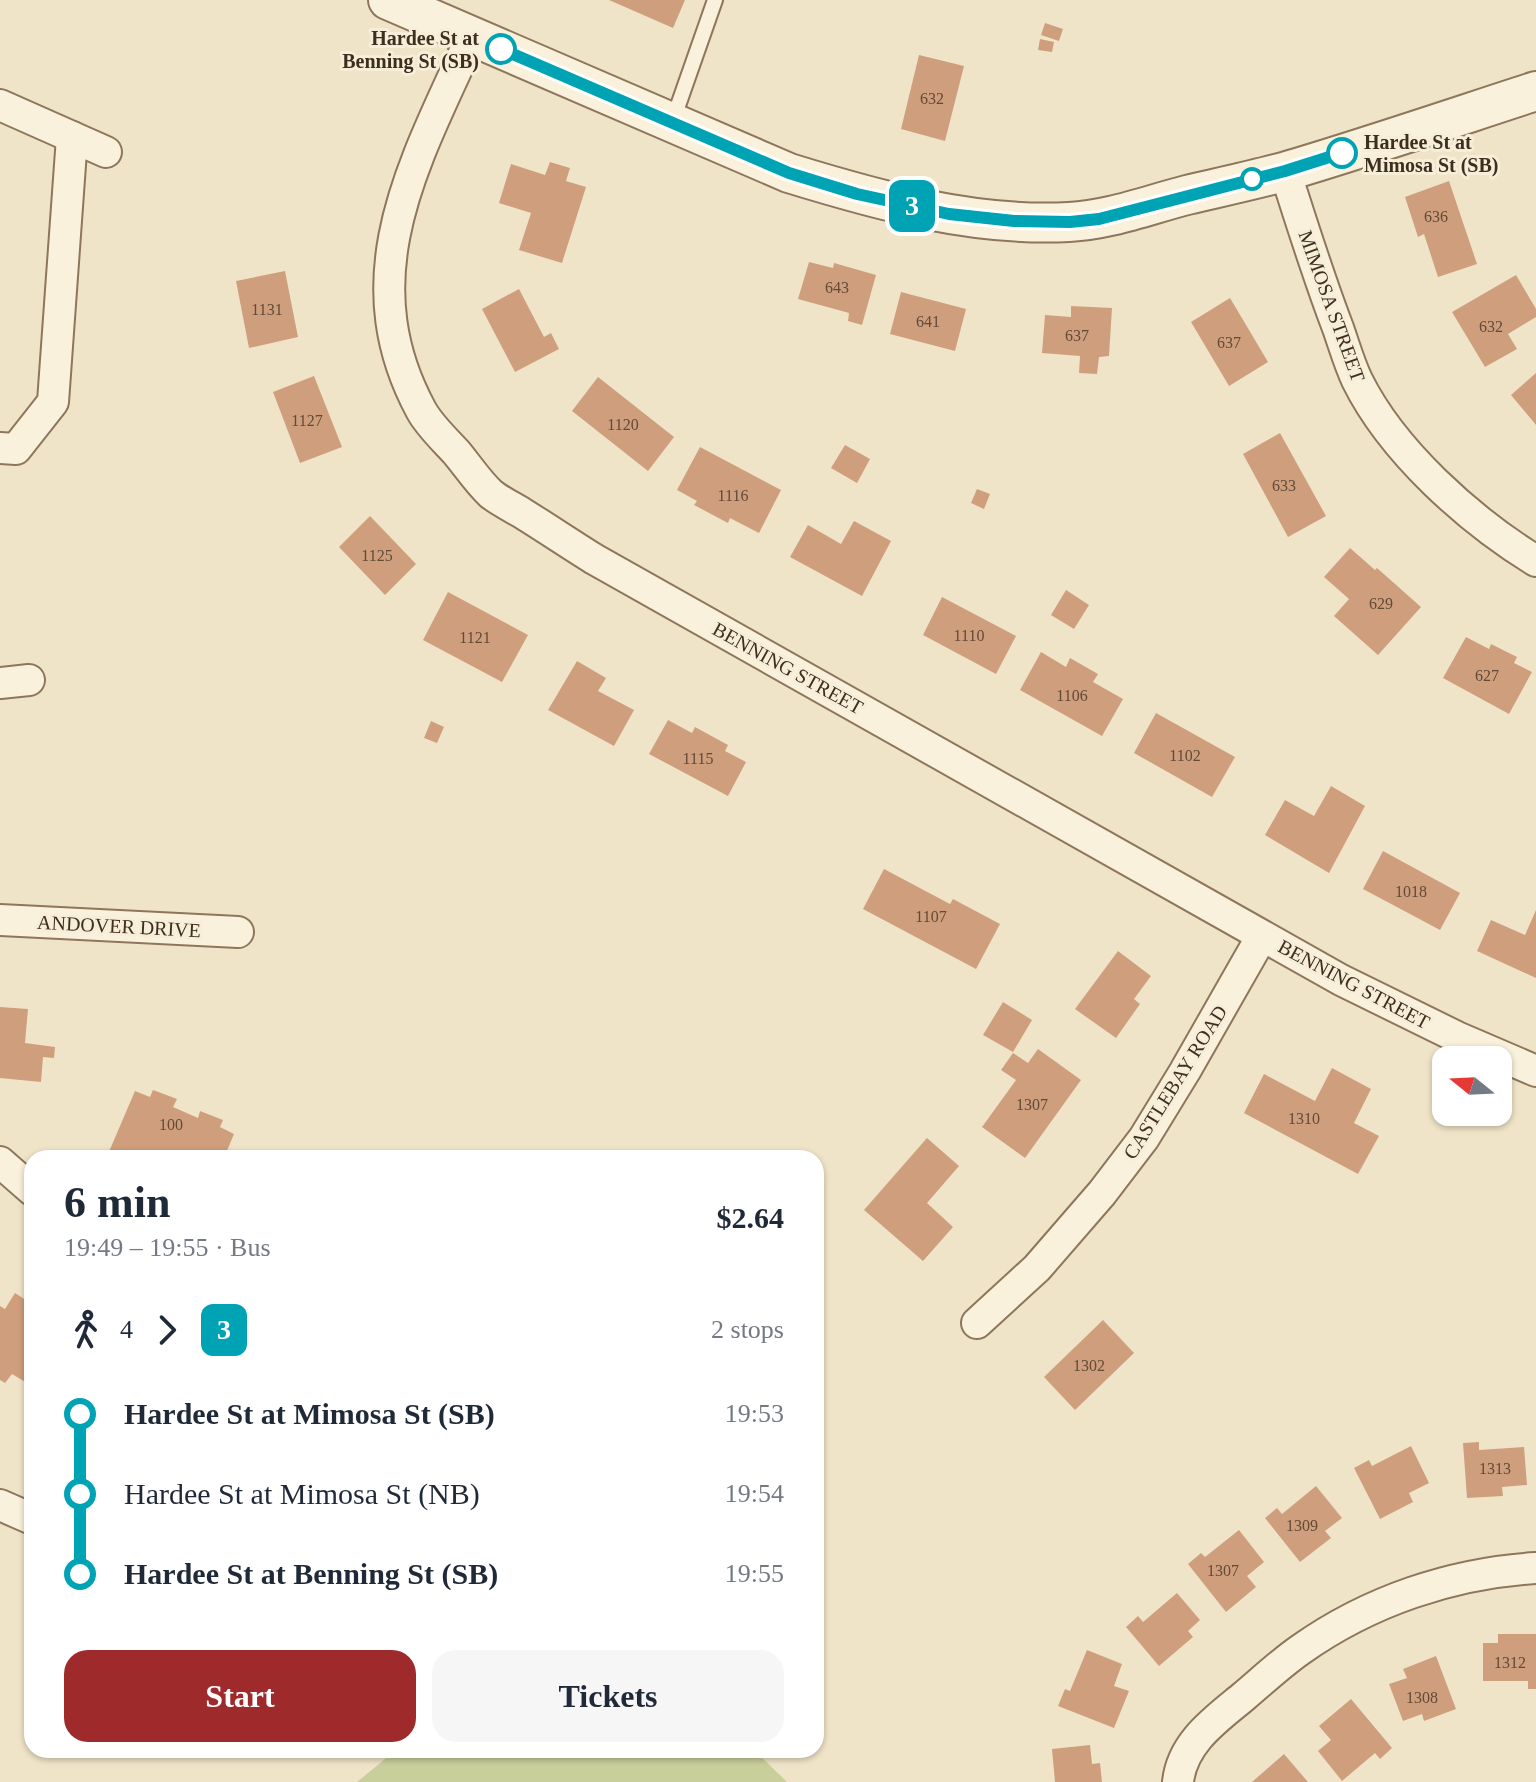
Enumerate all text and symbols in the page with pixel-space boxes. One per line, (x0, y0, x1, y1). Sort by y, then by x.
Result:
place label: Hardee St at Benning St (SB) (342, 27, 479, 73)
marker: Hardee St at Benning St (SB) (486, 34, 516, 64)
house number: 632 (920, 90, 944, 107)
place label: Hardee St at Mimosa St (SB) (1364, 131, 1498, 177)
marker: Hardee St at Mimosa St (SB) (1327, 138, 1357, 168)
unlabelled marker (1241, 168, 1263, 190)
line badge: 3 (886, 180, 938, 232)
text: 3 (905, 190, 919, 221)
house number: 636 (1424, 208, 1448, 225)
street label: MIMOSA STREET (1294, 227, 1370, 385)
house number: 643 (825, 279, 849, 296)
house number: 1131 (251, 301, 283, 318)
house number: 641 (916, 313, 940, 330)
house number: 632 (1479, 318, 1503, 335)
house number: 637 (1065, 327, 1089, 344)
house number: 637 (1217, 334, 1241, 351)
house number: 1127 (291, 412, 323, 429)
house number: 1120 (607, 416, 639, 433)
house number: 633 (1272, 477, 1296, 494)
house number: 1116 (718, 487, 748, 504)
house number: 1125 (361, 547, 393, 564)
house number: 629 (1369, 595, 1393, 612)
street label: BENNING STREET (709, 618, 867, 718)
house number: 1110 (954, 627, 984, 644)
house number: 1121 (459, 629, 491, 646)
house number: 627 (1475, 667, 1499, 684)
house number: 1106 (1056, 687, 1088, 704)
house number: 1102 (1169, 747, 1201, 764)
house number: 1115 (683, 750, 713, 767)
house number: 1018 (1395, 883, 1427, 900)
house number: 1107 (915, 908, 947, 925)
street label: ANDOVER DRIVE (37, 911, 201, 941)
street label: BENNING STREET (1275, 935, 1433, 1033)
street label: CASTLEBAY ROAD (1119, 1001, 1231, 1163)
north arrow (1432, 1046, 1512, 1126)
map controls (1432, 1046, 1512, 1126)
house number: 1307 (1016, 1096, 1048, 1113)
house number: 1310 (1288, 1110, 1320, 1127)
house number: 100 (159, 1116, 183, 1133)
text: 6 min (64, 1178, 170, 1227)
text: $2.64 (717, 1201, 784, 1234)
text: 19:49 – 19:55 · Bus (64, 1233, 271, 1262)
icon: walk (64, 1308, 108, 1352)
icon: forward (145, 1308, 189, 1352)
text: 3 (217, 1314, 231, 1345)
text: 4 (120, 1315, 133, 1344)
text: 2 stops (711, 1315, 784, 1344)
house number: 1302 (1073, 1357, 1105, 1374)
text: Hardee St at Mimosa St (SB) (124, 1397, 495, 1430)
text: 19:53 (725, 1399, 784, 1428)
house number: 1313 (1479, 1460, 1511, 1477)
text: Hardee St at Mimosa St (NB) (124, 1477, 480, 1510)
text: 19:54 (725, 1479, 784, 1508)
house number: 1309 (1286, 1517, 1318, 1534)
text: Hardee St at Benning St (SB) (124, 1557, 498, 1590)
text: 19:55 (725, 1559, 784, 1588)
house number: 1307 (1207, 1562, 1239, 1579)
button: Start (64, 1650, 416, 1742)
button: Tickets (432, 1650, 784, 1742)
house number: 1312 (1494, 1654, 1526, 1671)
house number: 1308 (1406, 1689, 1438, 1706)

